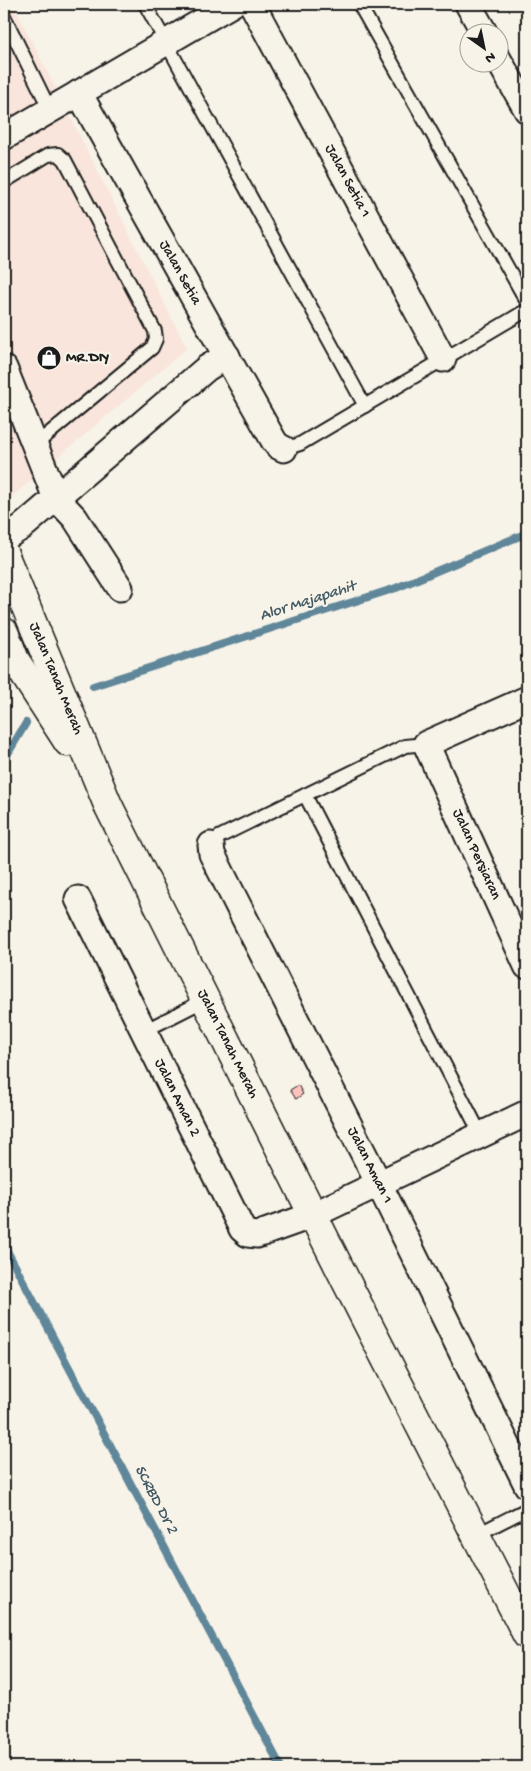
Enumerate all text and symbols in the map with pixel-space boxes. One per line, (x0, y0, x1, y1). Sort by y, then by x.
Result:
north arrow (458, 22, 508, 72)
text: N (481, 47, 498, 66)
street label: Jalan Setia 1 (320, 141, 374, 221)
street label: Jalan Setia (154, 237, 205, 309)
shop icon: MR.DIY (36, 345, 62, 371)
place label: MR.DIY (66, 349, 109, 367)
water label: Alor Majapahit (258, 577, 361, 626)
street label: Jalan Tanah Merah (24, 620, 87, 737)
street label: Jalan Persiaran (448, 806, 505, 903)
street label: Jalan Tanah Merah (193, 987, 262, 1102)
street label: Jalan Aman 2 (150, 1056, 204, 1140)
street label: Jalan Aman 1 (343, 1124, 396, 1207)
water label: SCRBD Dr 2 (129, 1463, 181, 1538)

